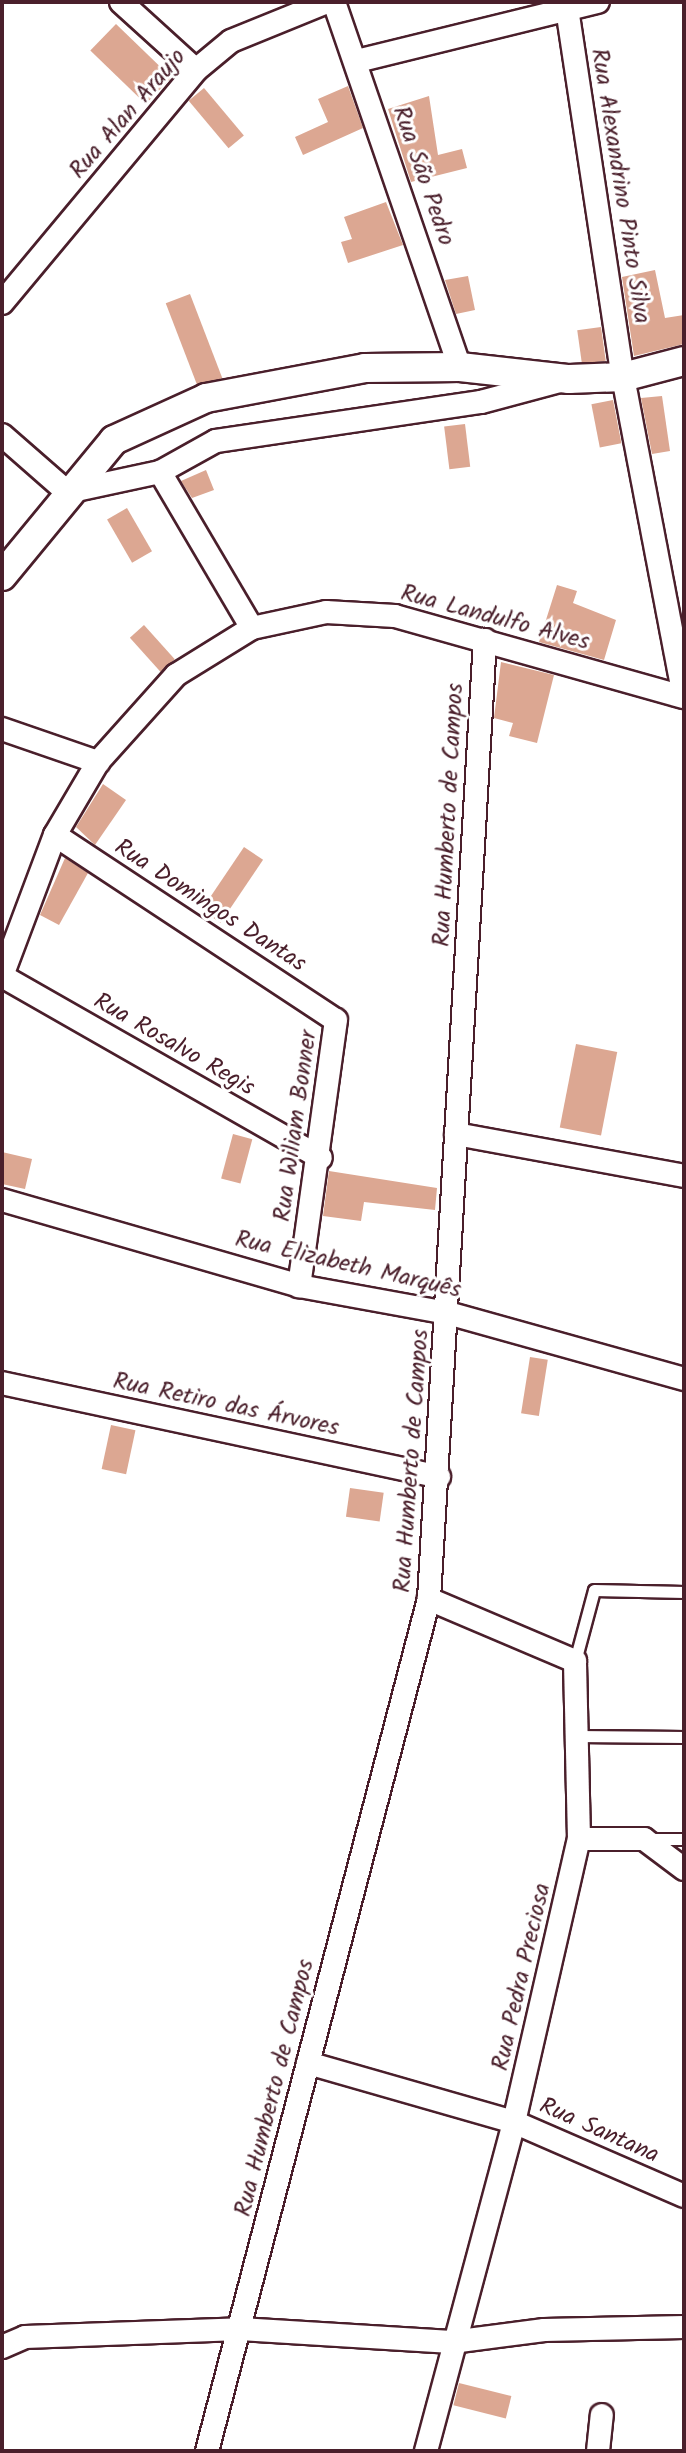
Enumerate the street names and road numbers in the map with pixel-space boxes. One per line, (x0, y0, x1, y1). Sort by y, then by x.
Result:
street label: Rua Alan Araujo (64, 43, 192, 185)
street label: Rua Alexandrino Pinto Silva (584, 46, 656, 326)
street label: Rua São Pedro (386, 102, 460, 250)
street label: Rua Landulfo Alves (398, 579, 592, 657)
street label: Rua Humberto de Campos (428, 682, 470, 948)
street label: Rua Domingos Dantas (109, 833, 311, 979)
street label: Rua Rosalvo Regis (88, 987, 260, 1103)
street label: Rua Wiliam Bonner (268, 1028, 324, 1224)
street label: Rua Elizabeth Marquês (232, 1225, 464, 1305)
street label: Rua Humberto de Campos (388, 1328, 436, 1594)
street label: Rua Retiro das Árvores (110, 1367, 342, 1443)
street label: Rua Pedra Preciosa (486, 1880, 558, 2074)
street label: Rua Humberto de Campos (229, 1956, 321, 2220)
street label: Rua Santana (535, 2092, 663, 2170)

